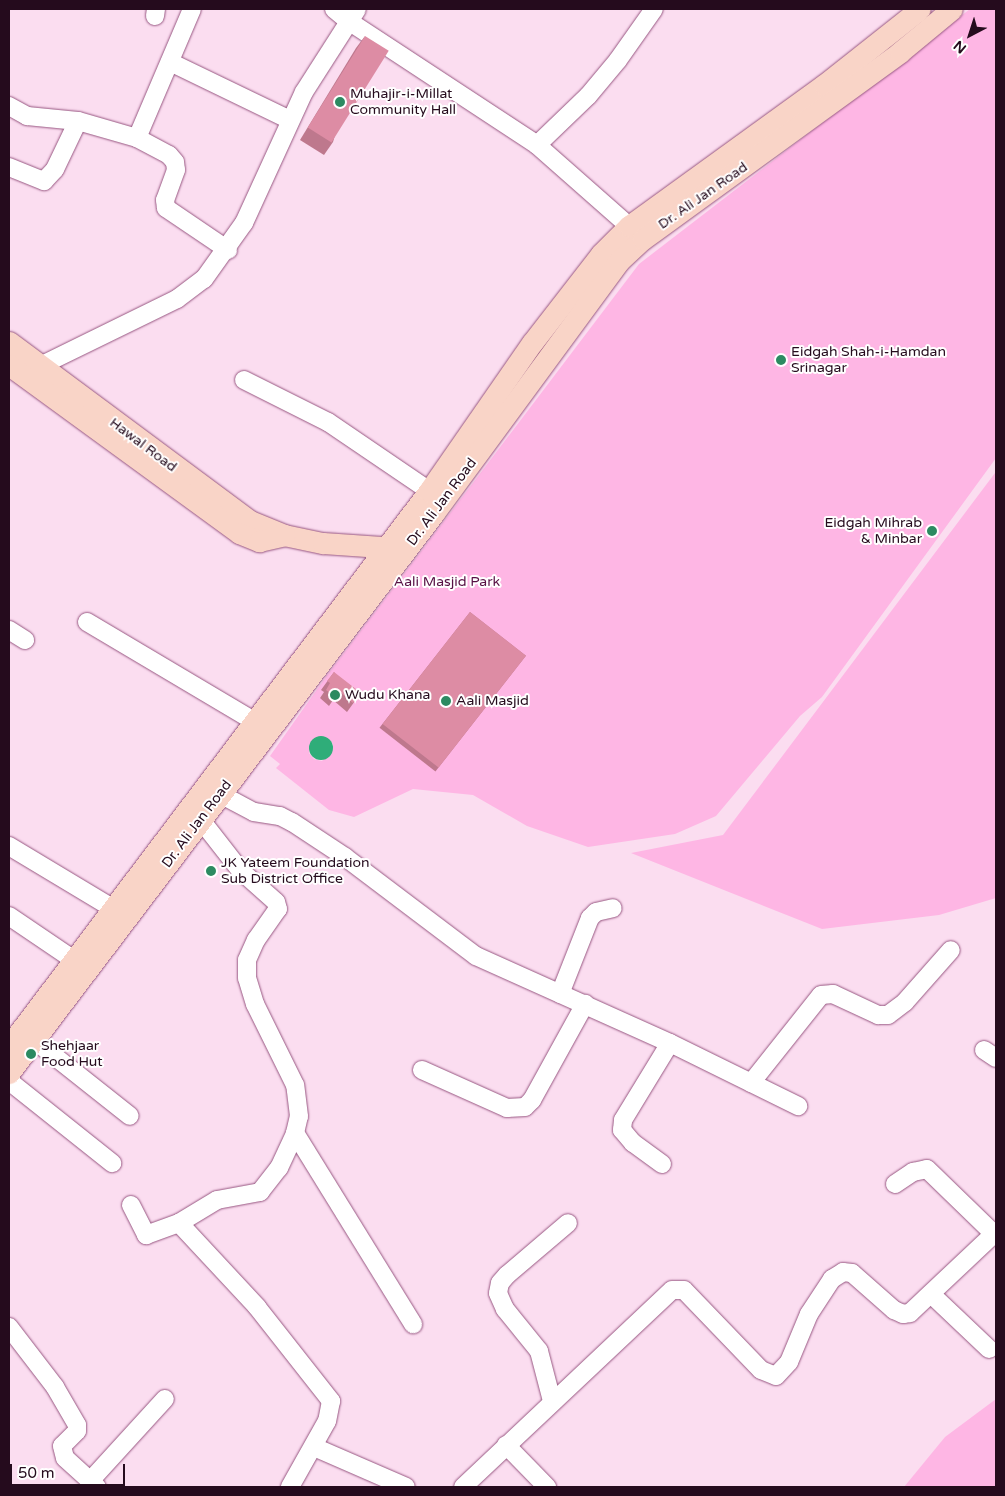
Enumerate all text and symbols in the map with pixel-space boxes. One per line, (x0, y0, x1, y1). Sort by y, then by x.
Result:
north arrow (945, 10, 995, 60)
text: N (950, 37, 970, 57)
place label: Muhajir-i-Millat Community Hall (350, 86, 456, 118)
marker: Muhajir-i-Millat Community Hall (334, 96, 346, 108)
street label: Dr. Ali Jan Road (655, 159, 751, 233)
place label: Eidgah Shah-i-Hamdan Srinagar (791, 344, 946, 377)
marker: Eidgah Shah-i-Hamdan Srinagar (775, 354, 787, 366)
street label: Hawal Road (106, 414, 180, 476)
street label: Dr. Ali Jan Road (404, 455, 480, 549)
place label: Eidgah Mihrab & Minbar (824, 515, 922, 548)
marker: Eidgah Mihrab & Minbar (926, 525, 938, 537)
park label: Aali Masjid Park (394, 574, 500, 590)
place label: Wudu Khana (345, 687, 430, 703)
marker: Wudu Khana (329, 689, 341, 701)
place label: Aali Masjid (456, 693, 529, 709)
marker: Aali Masjid (440, 695, 452, 707)
street label: Dr. Ali Jan Road (159, 777, 235, 871)
place label: JK Yateem Foundation Sub District Office (221, 855, 370, 888)
marker: JK Yateem Foundation Sub District Office (205, 865, 217, 877)
place label: Shehjaar Food Hut (41, 1038, 103, 1070)
marker: Shehjaar Food Hut (25, 1048, 37, 1060)
scale bar (12, 1454, 128, 1486)
text: 50 m (18, 1464, 55, 1482)

